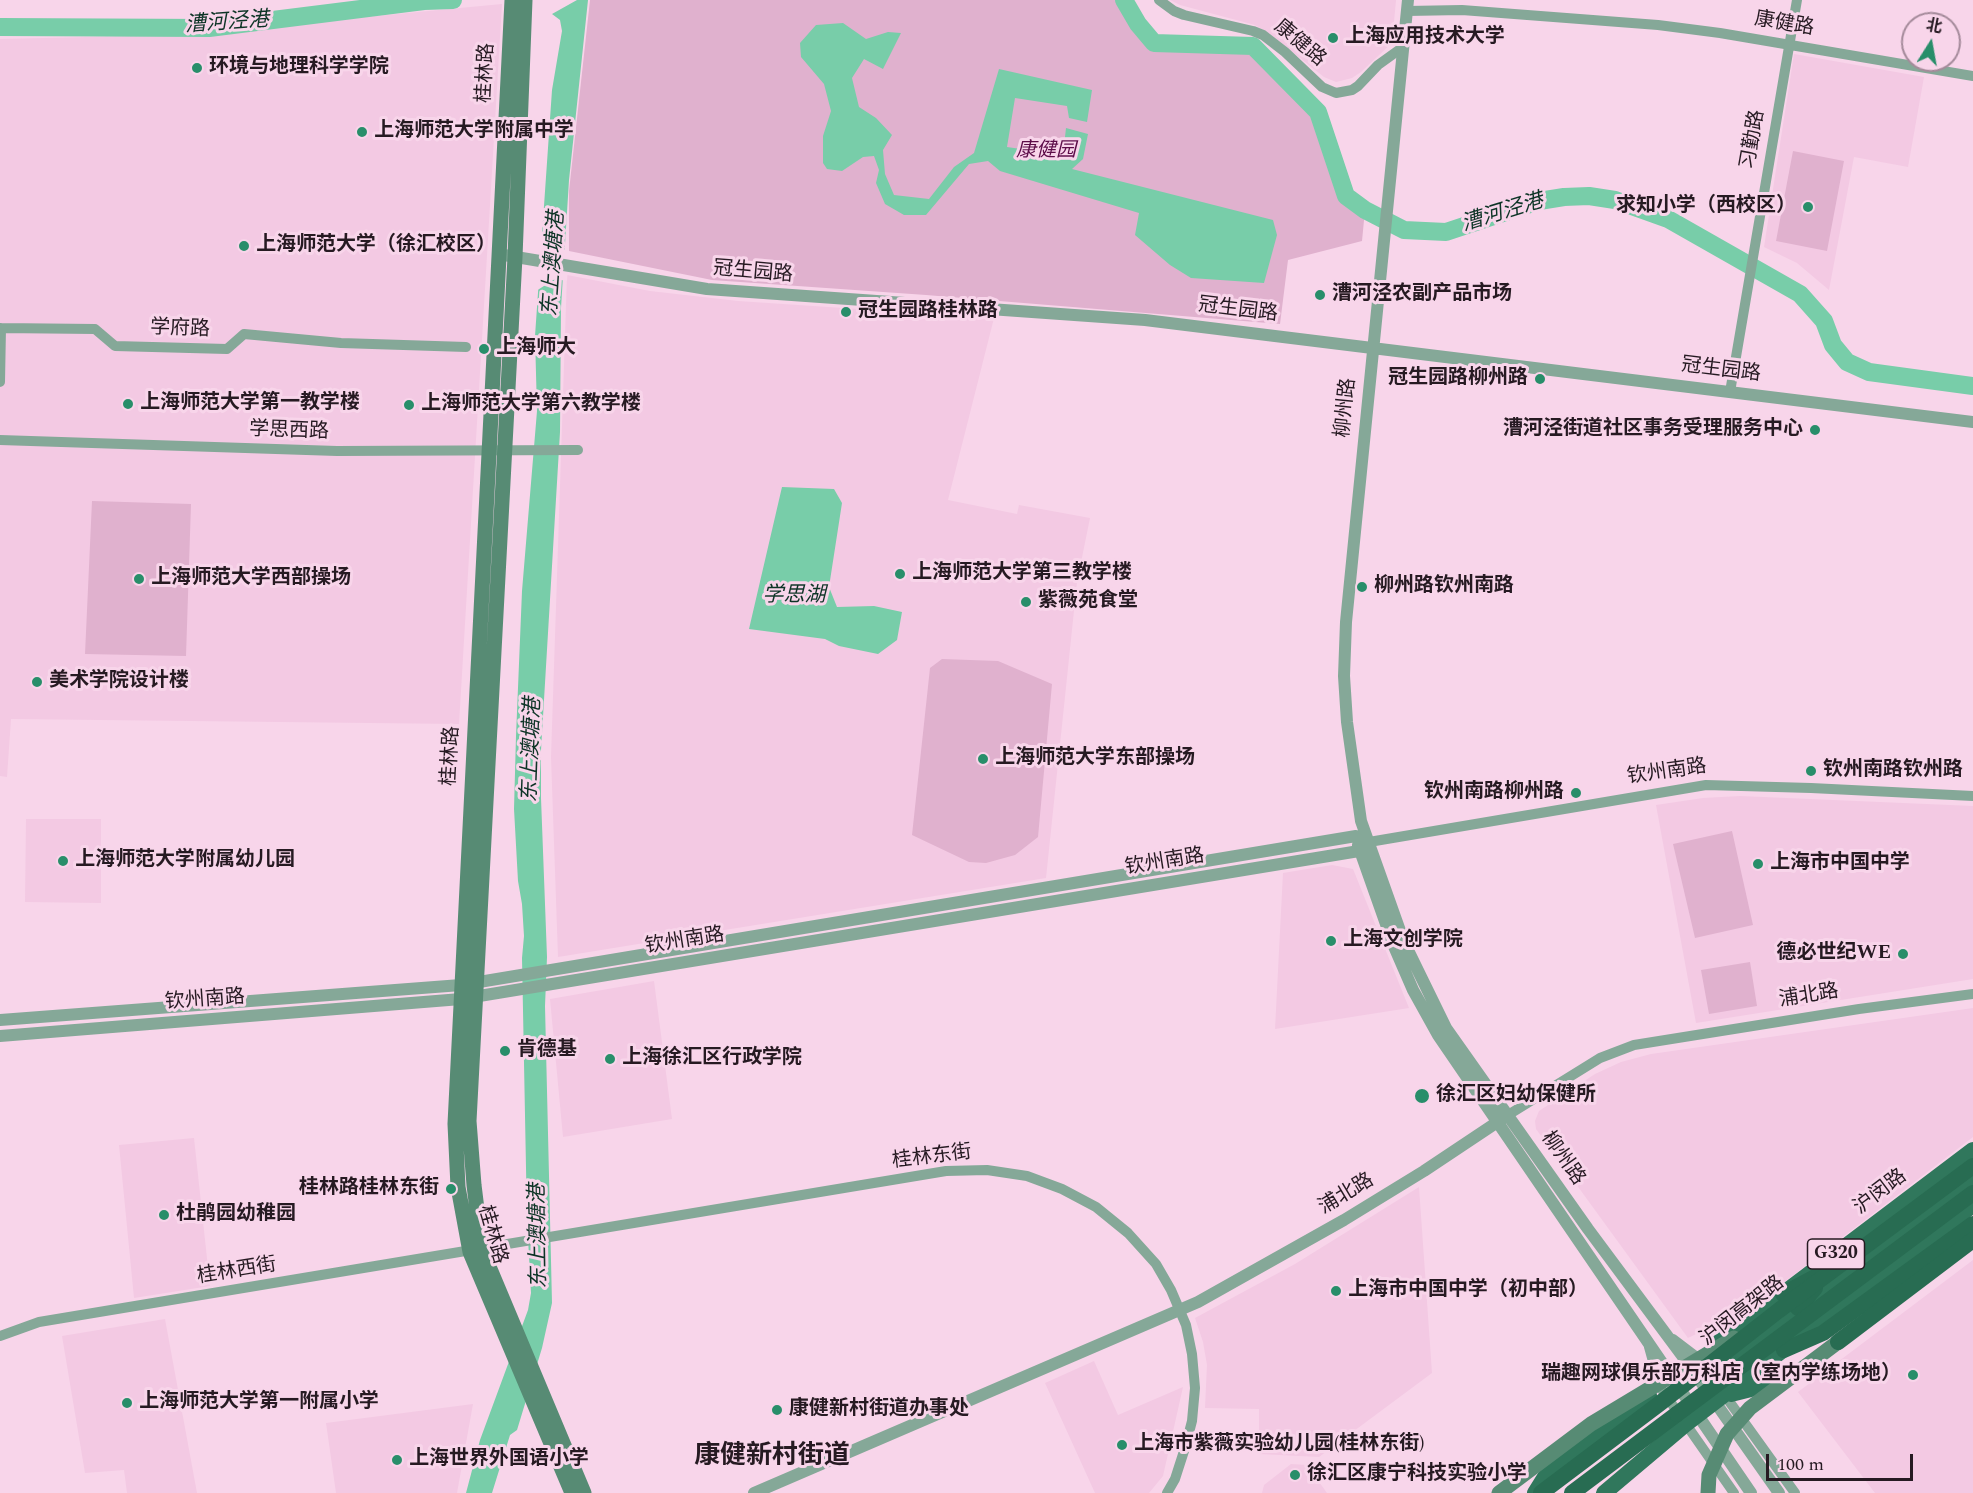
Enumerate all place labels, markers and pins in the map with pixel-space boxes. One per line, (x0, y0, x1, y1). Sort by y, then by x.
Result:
place label: 上海应用技术大学 (1345, 26, 1505, 50)
marker: 上海应用技术大学 (1326, 31, 1340, 45)
place label: 环境与地理科学学院 (209, 56, 389, 80)
marker: 环境与地理科学学院 (190, 61, 204, 75)
place label: 上海师范大学附属中学 (374, 120, 574, 144)
marker: 上海师范大学附属中学 (355, 125, 369, 139)
place label: 求知小学（西校区） (1616, 195, 1796, 219)
marker: 求知小学（西校区） (1801, 200, 1815, 214)
place label: 上海师范大学（徐汇校区） (256, 234, 496, 258)
marker: 上海师范大学（徐汇校区） (237, 239, 251, 253)
place label: 漕河泾农副产品市场 (1332, 283, 1512, 307)
marker: 漕河泾农副产品市场 (1313, 288, 1327, 302)
place label: 冠生园路桂林路 (858, 300, 998, 324)
marker: 冠生园路桂林路 (839, 305, 853, 319)
place label: 上海师大 (496, 337, 576, 361)
marker: 上海师大 (477, 342, 491, 356)
place label: 冠生园路柳州路 (1388, 367, 1528, 391)
marker: 冠生园路柳州路 (1533, 372, 1547, 386)
place label: 上海师范大学第一教学楼 (140, 392, 360, 416)
place label: 上海师范大学第六教学楼 (421, 393, 641, 417)
marker: 上海师范大学第一教学楼 (121, 397, 135, 411)
marker: 上海师范大学第六教学楼 (402, 398, 416, 412)
place label: 漕河泾街道社区事务受理服务中心 (1503, 418, 1803, 442)
marker: 漕河泾街道社区事务受理服务中心 (1808, 423, 1822, 437)
place label: 上海师范大学第三教学楼 (912, 562, 1132, 586)
place label: 上海师范大学西部操场 (151, 567, 351, 591)
marker: 上海师范大学第三教学楼 (893, 567, 907, 581)
marker: 上海师范大学西部操场 (132, 572, 146, 586)
place label: 柳州路钦州南路 (1374, 575, 1514, 599)
marker: 柳州路钦州南路 (1355, 580, 1369, 594)
place label: 紫薇苑食堂 (1038, 590, 1138, 614)
marker: 紫薇苑食堂 (1019, 595, 1033, 609)
place label: 美术学院设计楼 (49, 670, 189, 694)
marker: 美术学院设计楼 (30, 675, 44, 689)
place label: 上海师范大学东部操场 (995, 747, 1195, 771)
marker: 上海师范大学东部操场 (976, 752, 990, 766)
place label: 钦州南路钦州路 (1823, 759, 1963, 783)
marker: 钦州南路钦州路 (1804, 764, 1818, 778)
place label: 钦州南路柳州路 (1424, 781, 1564, 805)
marker: 钦州南路柳州路 (1569, 786, 1583, 800)
place label: 上海师范大学附属幼儿园 (75, 849, 295, 873)
place label: 上海市中国中学 (1770, 852, 1910, 876)
marker: 上海师范大学附属幼儿园 (56, 854, 70, 868)
marker: 上海市中国中学 (1751, 857, 1765, 871)
place label: 上海文创学院 (1343, 929, 1463, 953)
marker: 上海文创学院 (1324, 934, 1338, 948)
place label: 德必世纪WE (1777, 942, 1891, 966)
marker: 德必世纪WE (1896, 947, 1910, 961)
place label: 肯德基 (517, 1039, 577, 1063)
marker: 肯德基 (498, 1044, 512, 1058)
place label: 上海徐汇区行政学院 (622, 1047, 802, 1071)
marker: 上海徐汇区行政学院 (603, 1052, 617, 1066)
place label: 徐汇区妇幼保健所 (1436, 1084, 1596, 1108)
marker: 徐汇区妇幼保健所 (1413, 1087, 1431, 1105)
place label: 桂林路桂林东街 (299, 1177, 439, 1201)
marker: 桂林路桂林东街 (444, 1182, 458, 1196)
place label: 杜鹃园幼稚园 (176, 1203, 296, 1227)
marker: 杜鹃园幼稚园 (157, 1208, 171, 1222)
place label: 上海市中国中学（初中部） (1348, 1279, 1588, 1303)
marker: 上海市中国中学（初中部） (1329, 1284, 1343, 1298)
place label: 瑞趣网球俱乐部万科店（室内学练场地） (1541, 1363, 1901, 1387)
marker: 瑞趣网球俱乐部万科店（室内学练场地） (1906, 1368, 1920, 1382)
place label: 上海师范大学第一附属小学 (139, 1391, 379, 1415)
marker: 上海师范大学第一附属小学 (120, 1396, 134, 1410)
place label: 康健新村街道办事处 (789, 1398, 969, 1422)
marker: 康健新村街道办事处 (770, 1403, 784, 1417)
place label: 上海市紫薇实验幼儿园(桂林东街) (1134, 1433, 1424, 1457)
marker: 上海市紫薇实验幼儿园(桂林东街) (1115, 1438, 1129, 1452)
place label: 上海世界外国语小学 (409, 1448, 589, 1472)
marker: 上海世界外国语小学 (390, 1453, 404, 1467)
place label: 徐汇区康宁科技实验小学 (1307, 1463, 1527, 1487)
marker: 徐汇区康宁科技实验小学 (1288, 1468, 1302, 1482)

